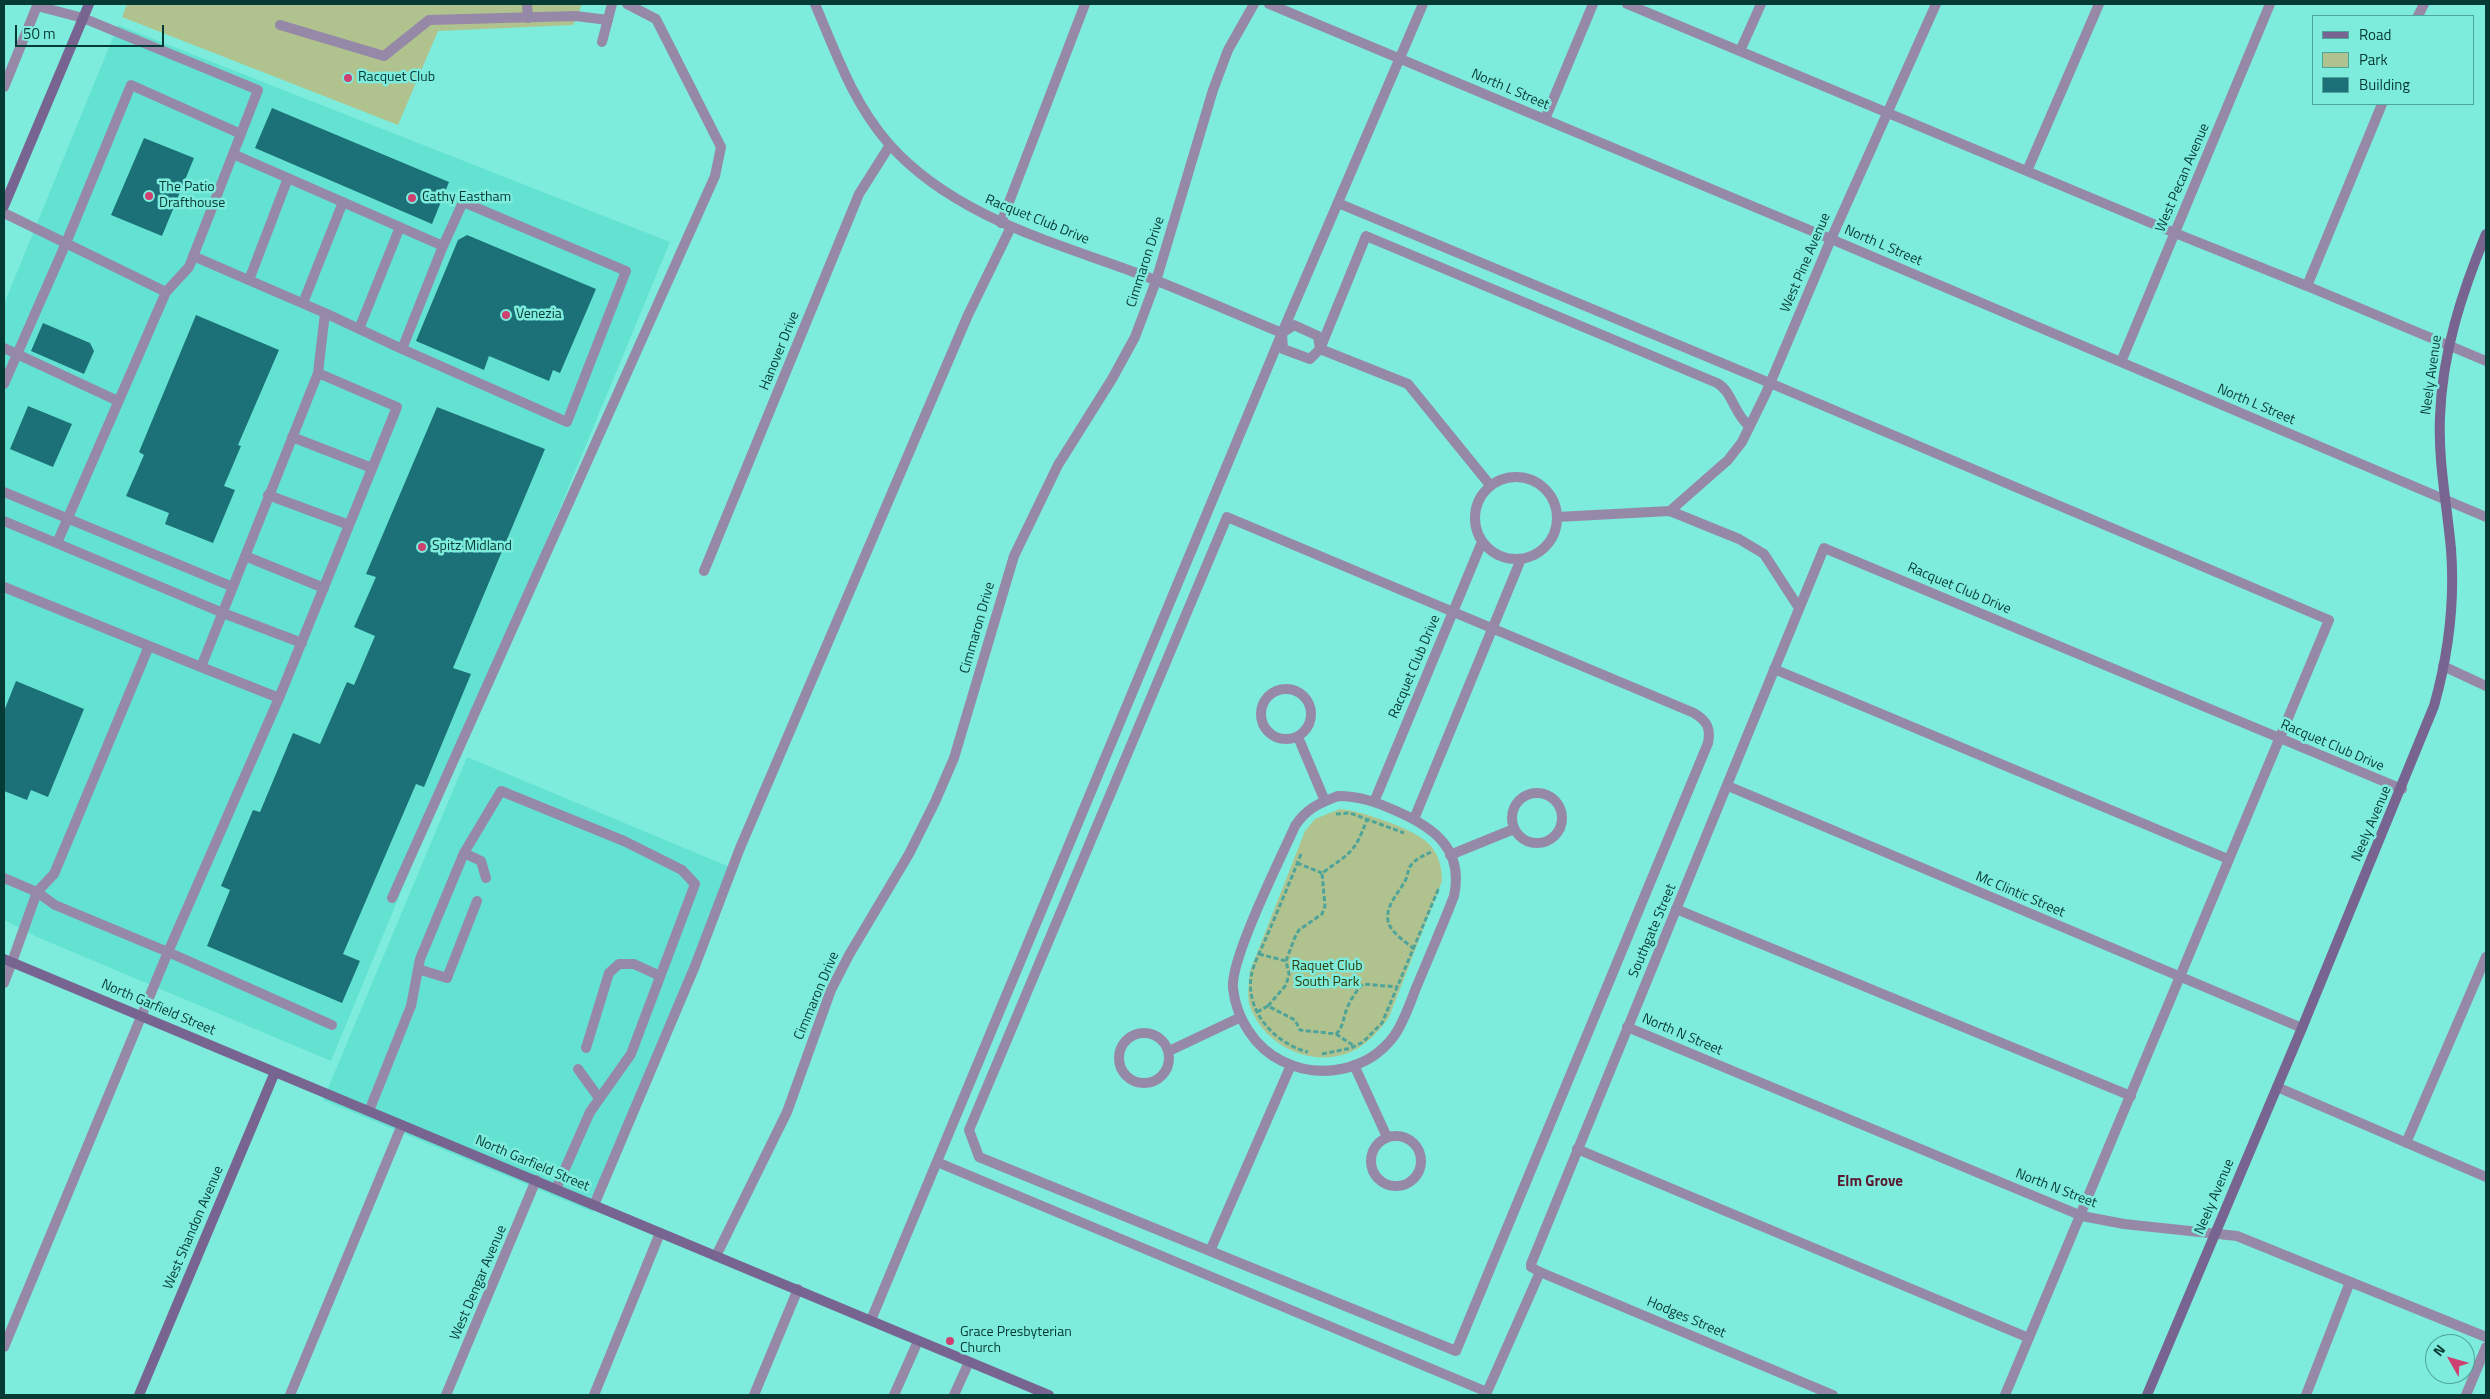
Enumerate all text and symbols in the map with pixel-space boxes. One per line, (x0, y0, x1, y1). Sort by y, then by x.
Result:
scale bar (18, 15, 166, 47)
legend (2312, 15, 2475, 105)
text: 50 m (23, 22, 56, 45)
text: Road (2359, 23, 2391, 46)
text: Park (2359, 48, 2388, 71)
street label: North L Street (1469, 66, 1551, 114)
place label: Racquet Club (358, 70, 435, 86)
marker: Racquet Club (342, 72, 354, 84)
text: Building (2359, 73, 2410, 96)
street label: West Pecan Avenue (2153, 121, 2213, 235)
place label: The Patio Drafthouse (159, 180, 225, 212)
marker: The Patio Drafthouse (143, 190, 155, 202)
place label: Cathy Eastham (422, 190, 511, 206)
street label: Racquet Club Drive (982, 191, 1092, 249)
marker: Cathy Eastham (406, 192, 418, 204)
street label: West Pine Avenue (1777, 211, 1835, 315)
street label: Cimmaron Drive (1123, 215, 1169, 309)
street label: North L Street (1842, 222, 1924, 270)
place label: Venezia (516, 307, 562, 323)
marker: Venezia (500, 309, 512, 321)
street label: Hanover Drive (757, 309, 803, 393)
street label: Neely Avenue (2418, 334, 2446, 416)
street label: North L Street (2215, 381, 2297, 429)
place label: Spitz Midland (432, 539, 512, 555)
marker: Spitz Midland (416, 541, 428, 553)
street label: Racquet Club Drive (1905, 560, 2013, 618)
street label: Cimmaron Drive (957, 580, 999, 676)
street label: Racquet Club Drive (1386, 613, 1444, 721)
street label: Racquet Club Drive (2278, 717, 2386, 775)
street label: Neely Avenue (2349, 784, 2395, 864)
street label: Mc Clintic Street (1973, 869, 2067, 921)
street label: Southgate Street (1626, 882, 1680, 980)
street label: Cimmaron Drive (791, 949, 843, 1043)
park label: Raquet Club South Park (1291, 959, 1363, 992)
street label: North Garfield Street (98, 976, 218, 1040)
street label: North N Street (1639, 1011, 1725, 1059)
street label: North Garfield Street (472, 1132, 592, 1196)
street label: Neely Avenue (2192, 1157, 2238, 1237)
street label: West Shandon Avenue (160, 1164, 228, 1292)
street label: North N Street (2013, 1166, 2099, 1212)
district label: Elm Grove (1837, 1173, 1903, 1191)
street label: West Dengar Avenue (447, 1223, 511, 1343)
street label: Hodges Street (1644, 1294, 1728, 1342)
place label: Grace Presbyterian Church (960, 1325, 1072, 1358)
north arrow (2425, 1334, 2475, 1384)
marker: Grace Presbyterian Church (944, 1335, 956, 1347)
text: N (2427, 1340, 2450, 1360)

